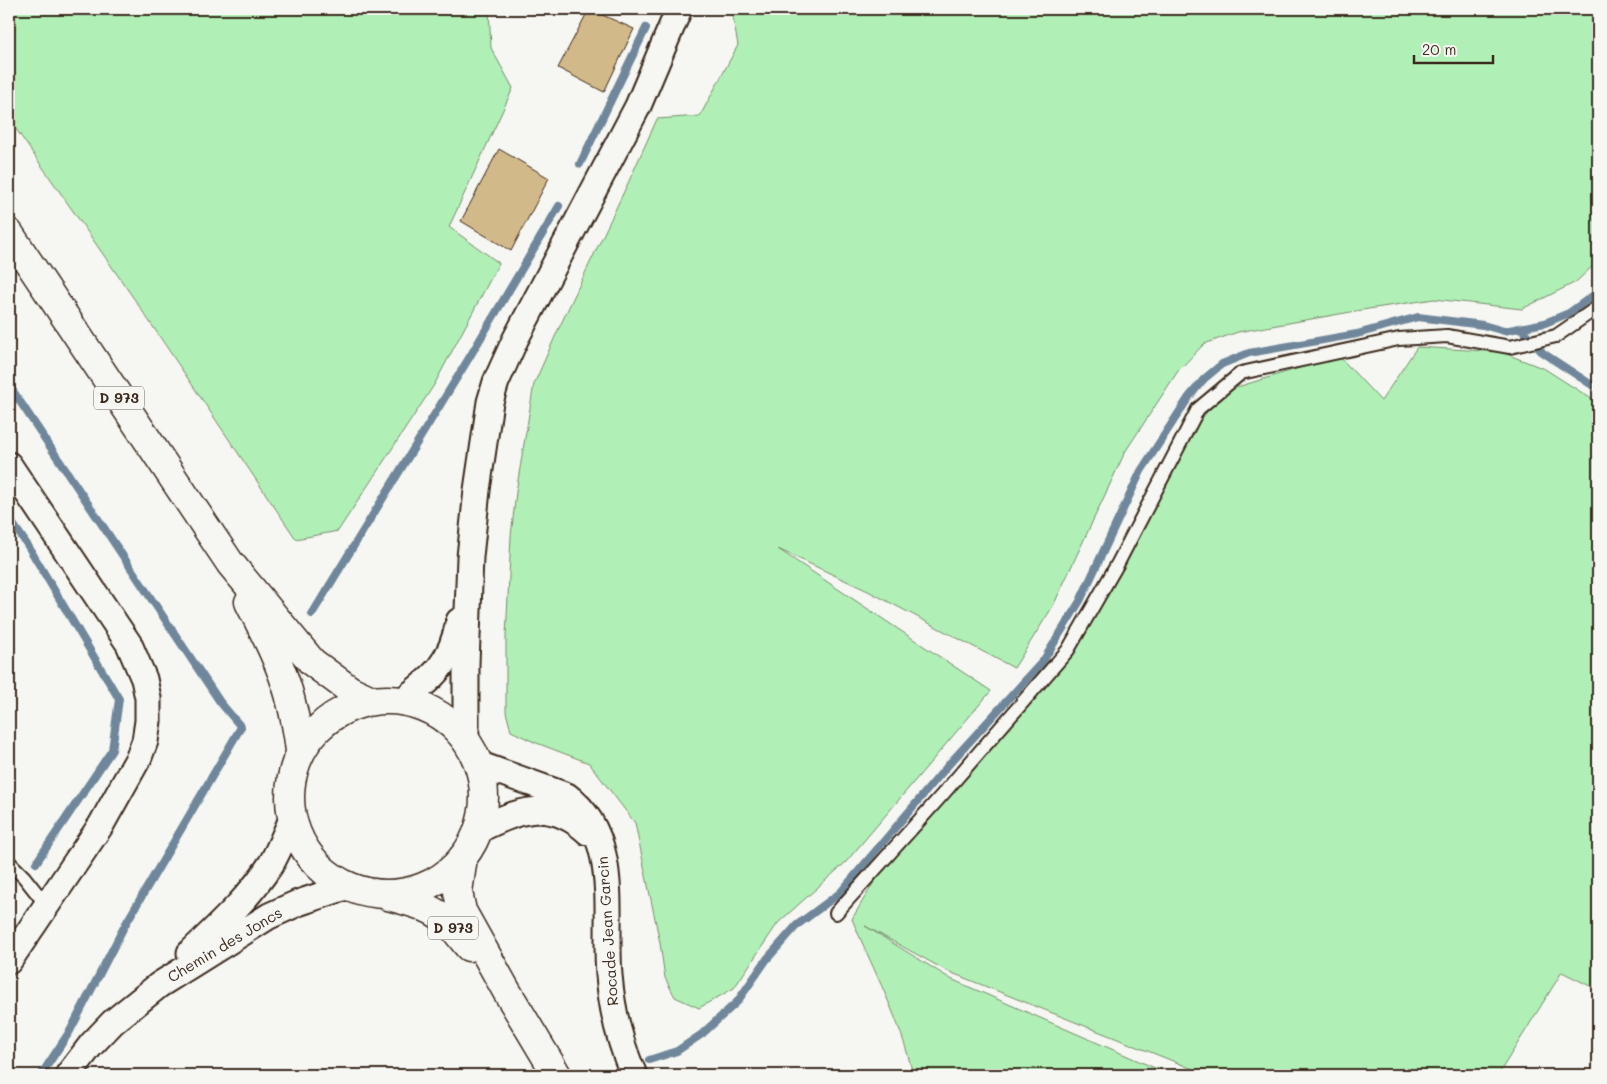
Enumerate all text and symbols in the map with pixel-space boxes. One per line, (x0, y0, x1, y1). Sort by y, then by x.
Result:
scale bar (1414, 32, 1493, 64)
text: 20 m (1422, 39, 1456, 59)
road number: D 973 (94, 386, 144, 409)
street label: Rocade Jean Garcin (592, 856, 622, 1007)
street label: Chemin des Joncs (163, 902, 286, 986)
road number: D 973 (428, 916, 478, 940)

